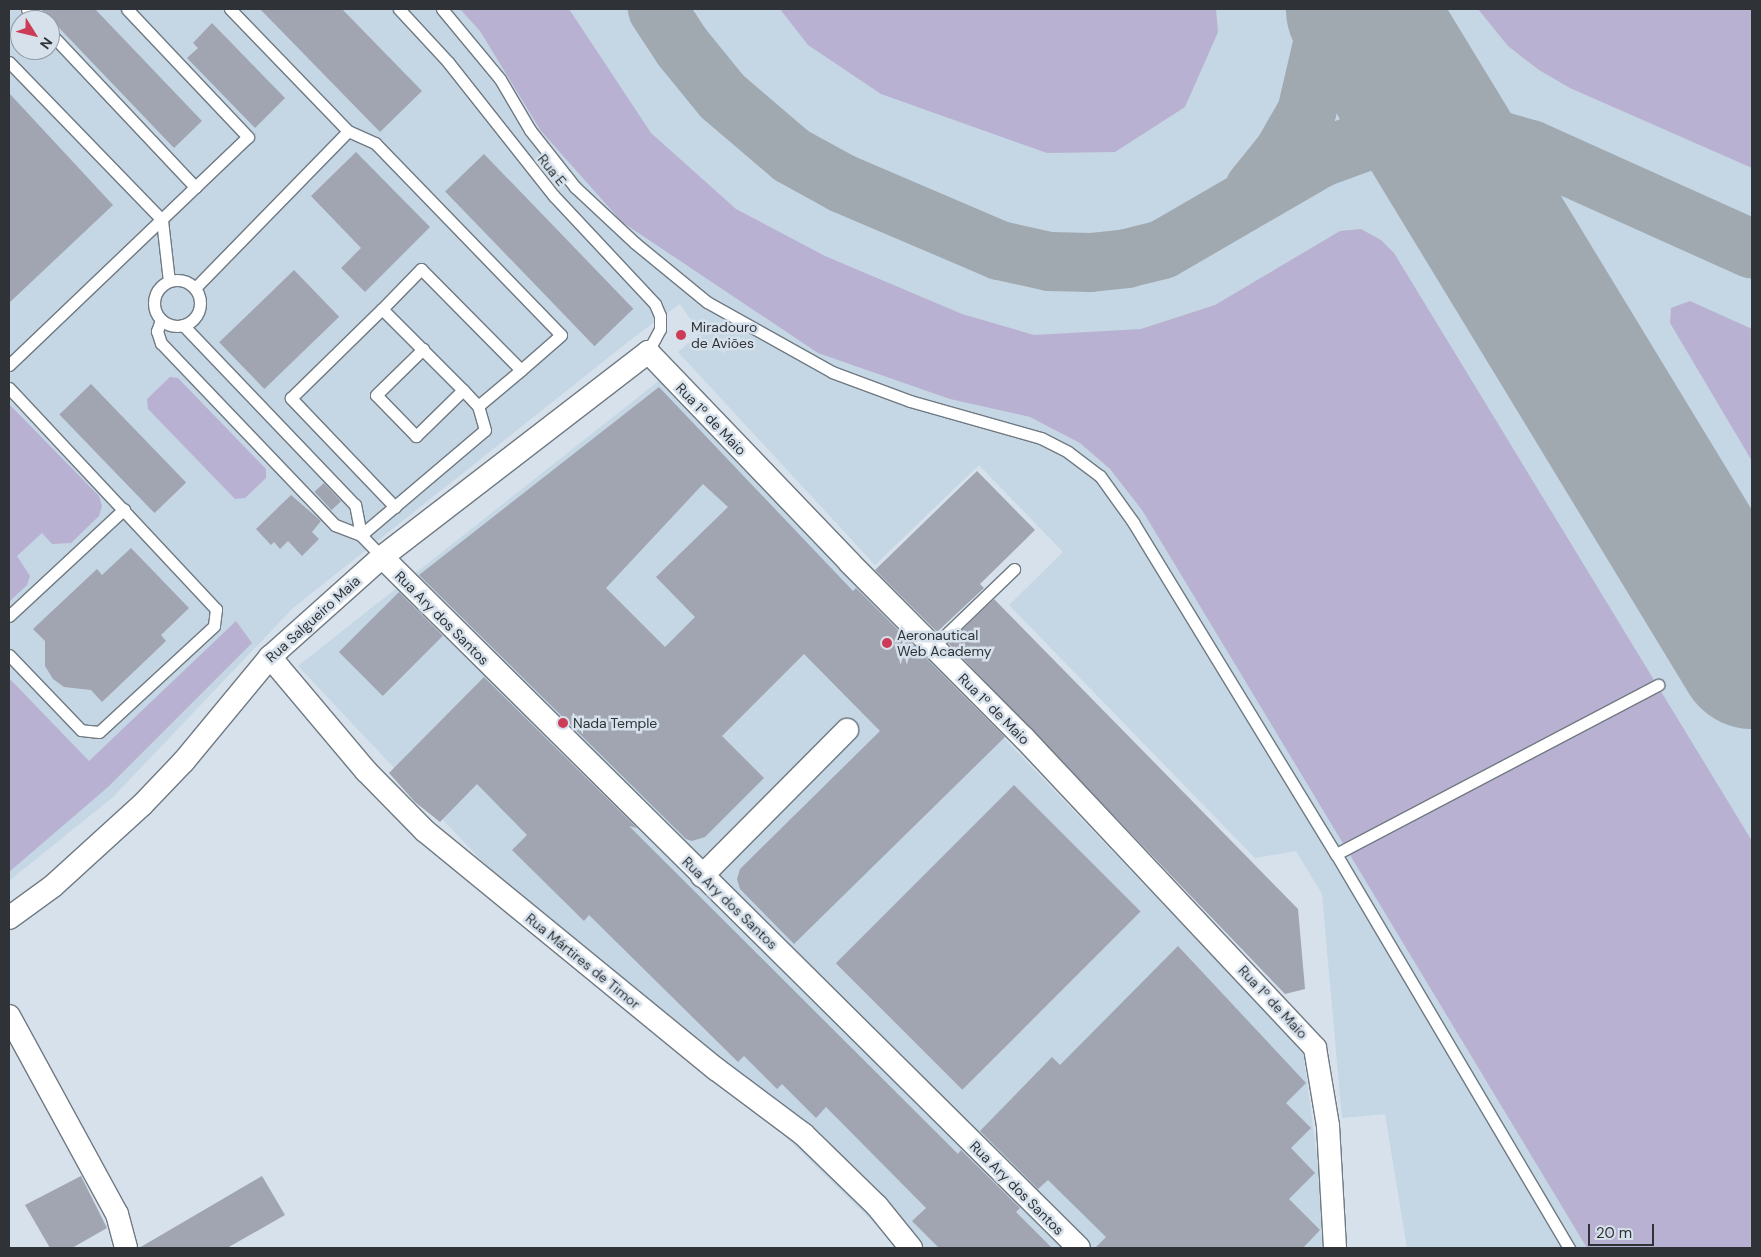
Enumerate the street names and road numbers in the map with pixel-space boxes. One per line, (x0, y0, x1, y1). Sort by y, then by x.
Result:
street label: Rua E (534, 151, 570, 189)
street label: Rua 1º de Maio (672, 379, 750, 459)
street label: Rua Ary dos Santos (392, 568, 492, 668)
street label: Rua Salgueiro Maia (262, 572, 364, 666)
street label: Rua 1º de Maio (955, 670, 1033, 748)
street label: Rua Ary dos Santos (679, 853, 781, 953)
street label: Rua Mártires de Timor (522, 910, 644, 1012)
street label: Rua 1º de Maio (1235, 962, 1311, 1042)
street label: Rua Ary dos Santos (967, 1138, 1067, 1238)

